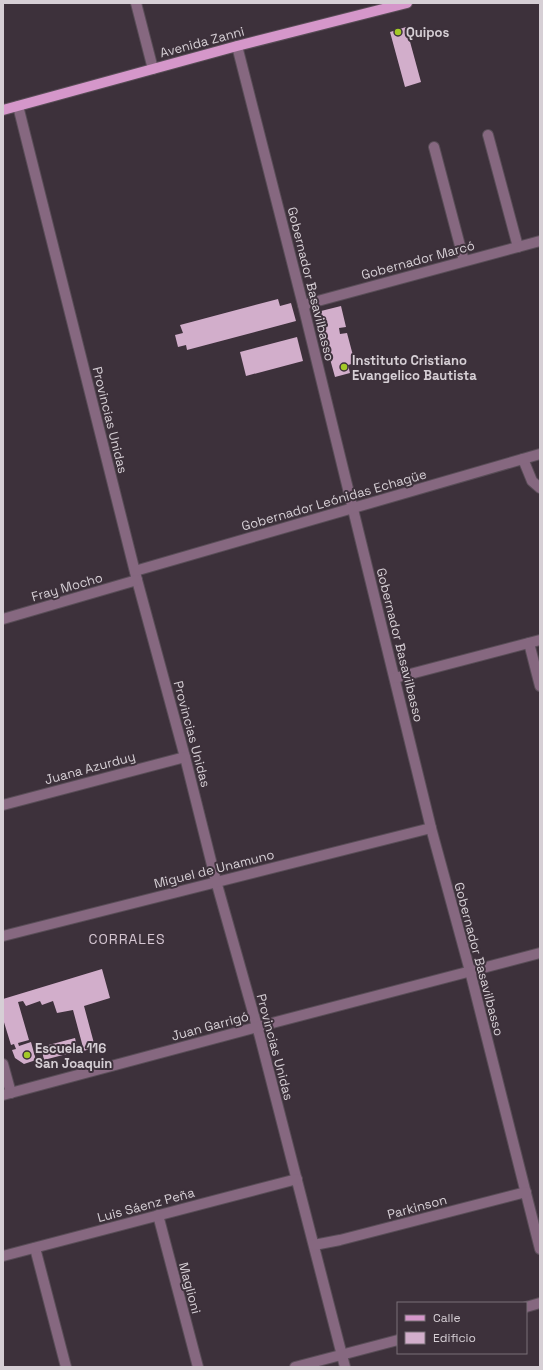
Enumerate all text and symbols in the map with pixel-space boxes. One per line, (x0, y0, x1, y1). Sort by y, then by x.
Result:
street label: Avenida Zanni (158, 23, 246, 61)
place label: Quipos (406, 24, 450, 41)
marker: Quipos (393, 27, 403, 37)
street label: Gobernador Basavilbasso (284, 205, 338, 363)
street label: Gobernador Marcó (359, 237, 477, 283)
place label: Instituto Cristiano Evangelico Bautista (352, 352, 477, 384)
marker: Instituto Cristiano Evangelico Bautista (339, 362, 349, 372)
street label: Provincias Unidas (89, 365, 132, 475)
street label: Gobernador Leónidas Echagüe (239, 465, 429, 535)
street label: Gobernador Basavilbasso (373, 566, 427, 724)
street label: Fray Mocho (29, 569, 105, 605)
street label: Provincias Unidas (170, 679, 214, 789)
street label: Juana Azurduy (43, 748, 137, 788)
street label: Miguel de Unamuno (152, 846, 276, 892)
street label: Gobernador Basavilbasso (450, 880, 508, 1038)
district label: CORRALES (89, 930, 165, 948)
street label: Provincias Unidas (253, 992, 297, 1102)
street label: Juan Garrigó (169, 1007, 251, 1045)
place label: Escuela 116 San Joaquin (35, 1040, 112, 1072)
marker: Escuela 116 San Joaquin (22, 1050, 32, 1060)
street label: Luis Sáenz Peña (95, 1184, 197, 1226)
street label: Parkinson (385, 1191, 449, 1223)
street label: Maglioni (175, 1260, 205, 1316)
legend (397, 1302, 527, 1354)
text: Calle (433, 1310, 461, 1326)
text: Edificio (433, 1330, 476, 1346)

